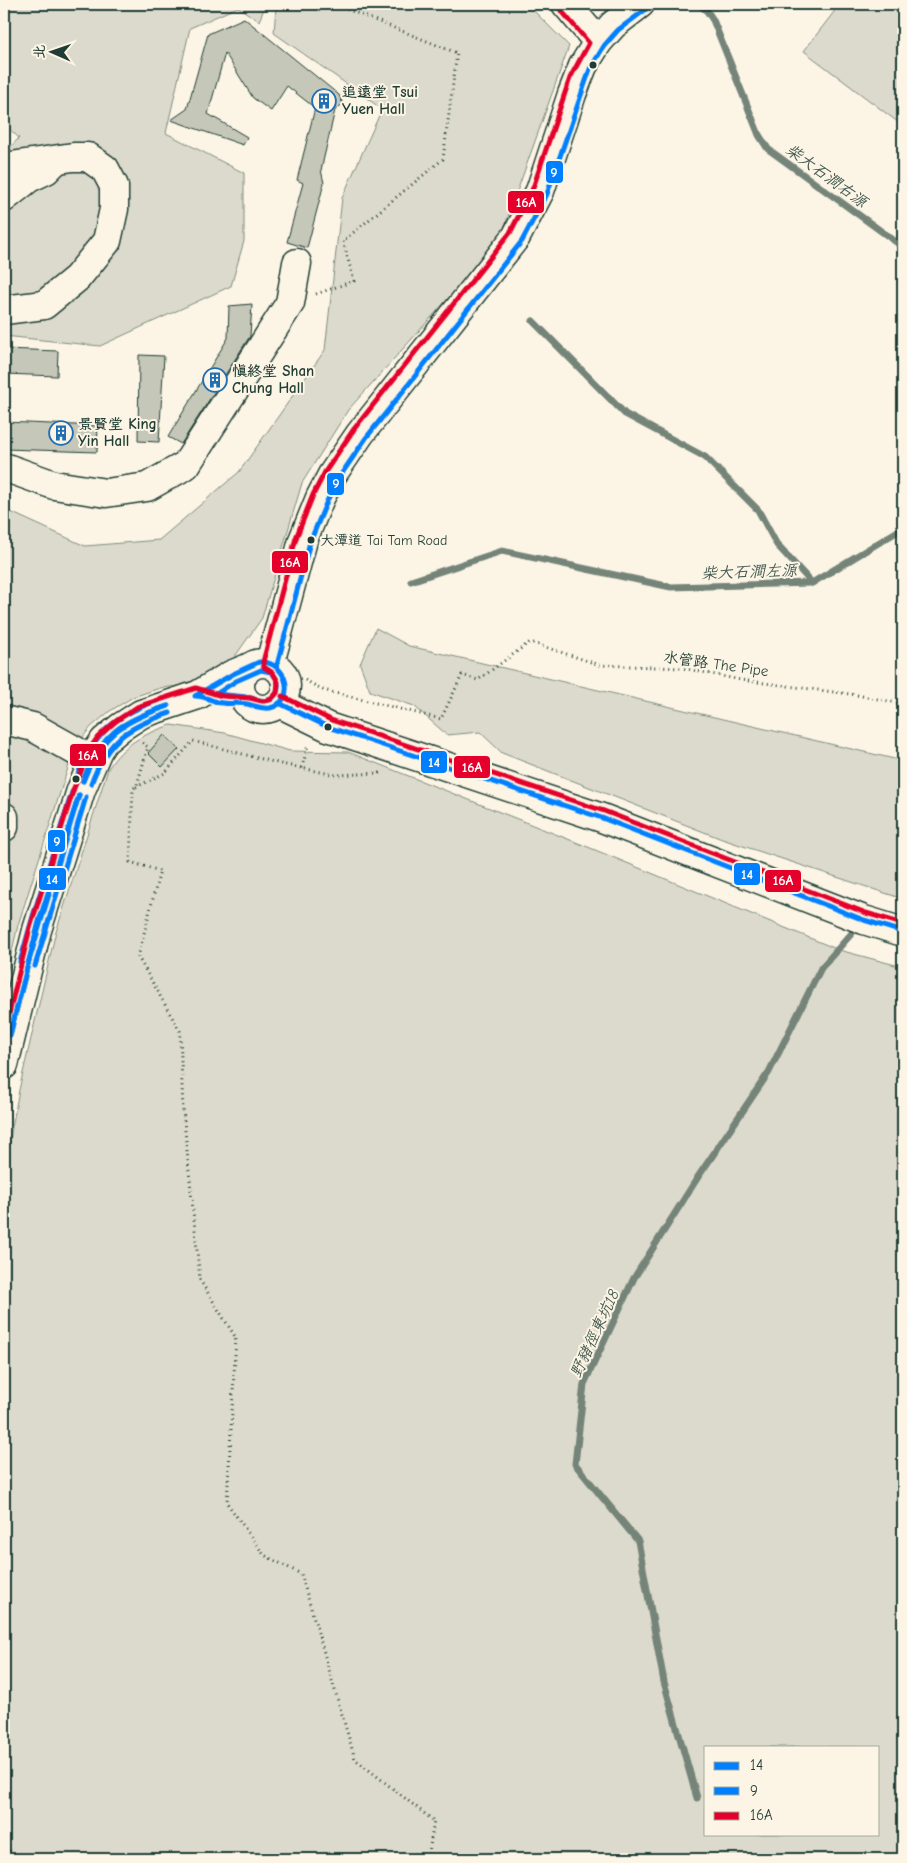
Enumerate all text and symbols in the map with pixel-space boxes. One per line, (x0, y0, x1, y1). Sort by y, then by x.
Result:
north arrow (28, 28, 78, 78)
text: 北 (31, 44, 48, 59)
unlabelled marker (588, 60, 598, 70)
place label: 追遠堂 Tsui Yuen Hall (342, 83, 418, 118)
building icon: 追遠堂 Tsui Yuen Hall (311, 88, 337, 114)
water label: 柴大石澗右源 (782, 140, 872, 212)
line badge: 9 (545, 160, 564, 184)
text: 9 (550, 164, 558, 181)
line badge: 16A (507, 190, 545, 214)
text: 16A (516, 194, 537, 211)
place label: 慎終堂 Shan Chung Hall (232, 362, 314, 397)
building icon: 慎終堂 Shan Chung Hall (202, 367, 228, 393)
place label: 景賢堂 King Yin Hall (78, 415, 157, 450)
building icon: 景賢堂 King Yin Hall (48, 420, 74, 446)
line badge: 9 (326, 472, 345, 496)
text: 9 (332, 475, 340, 492)
place label: 大潭道 Tai Tam Road (320, 532, 447, 549)
marker: 大潭道 Tai Tam Road (306, 535, 316, 545)
line badge: 16A (271, 550, 309, 574)
text: 16A (280, 554, 301, 571)
water label: 柴大石澗左源 (701, 561, 799, 583)
street label: 水管路 The Pipe (662, 648, 770, 680)
unlabelled marker (323, 722, 333, 732)
line badge: 16A (69, 743, 107, 767)
text: 16A (78, 747, 99, 764)
line badge: 14 (420, 750, 448, 774)
text: 14 (428, 754, 440, 771)
line badge: 16A (453, 755, 491, 779)
text: 16A (462, 759, 483, 776)
unlabelled marker (71, 774, 81, 784)
line badge: 9 (47, 829, 66, 853)
text: 9 (53, 833, 61, 850)
line badge: 14 (733, 862, 761, 886)
text: 14 (741, 866, 753, 883)
line badge: 14 (38, 867, 67, 891)
line badge: 16A (764, 869, 802, 893)
text: 14 (46, 871, 58, 888)
text: 16A (773, 872, 794, 889)
water label: 野豬徑東坑18 (567, 1286, 623, 1380)
legend (704, 1746, 880, 1836)
text: 14 (750, 1756, 763, 1774)
text: 9 (750, 1782, 758, 1800)
text: 16A (750, 1806, 773, 1824)

